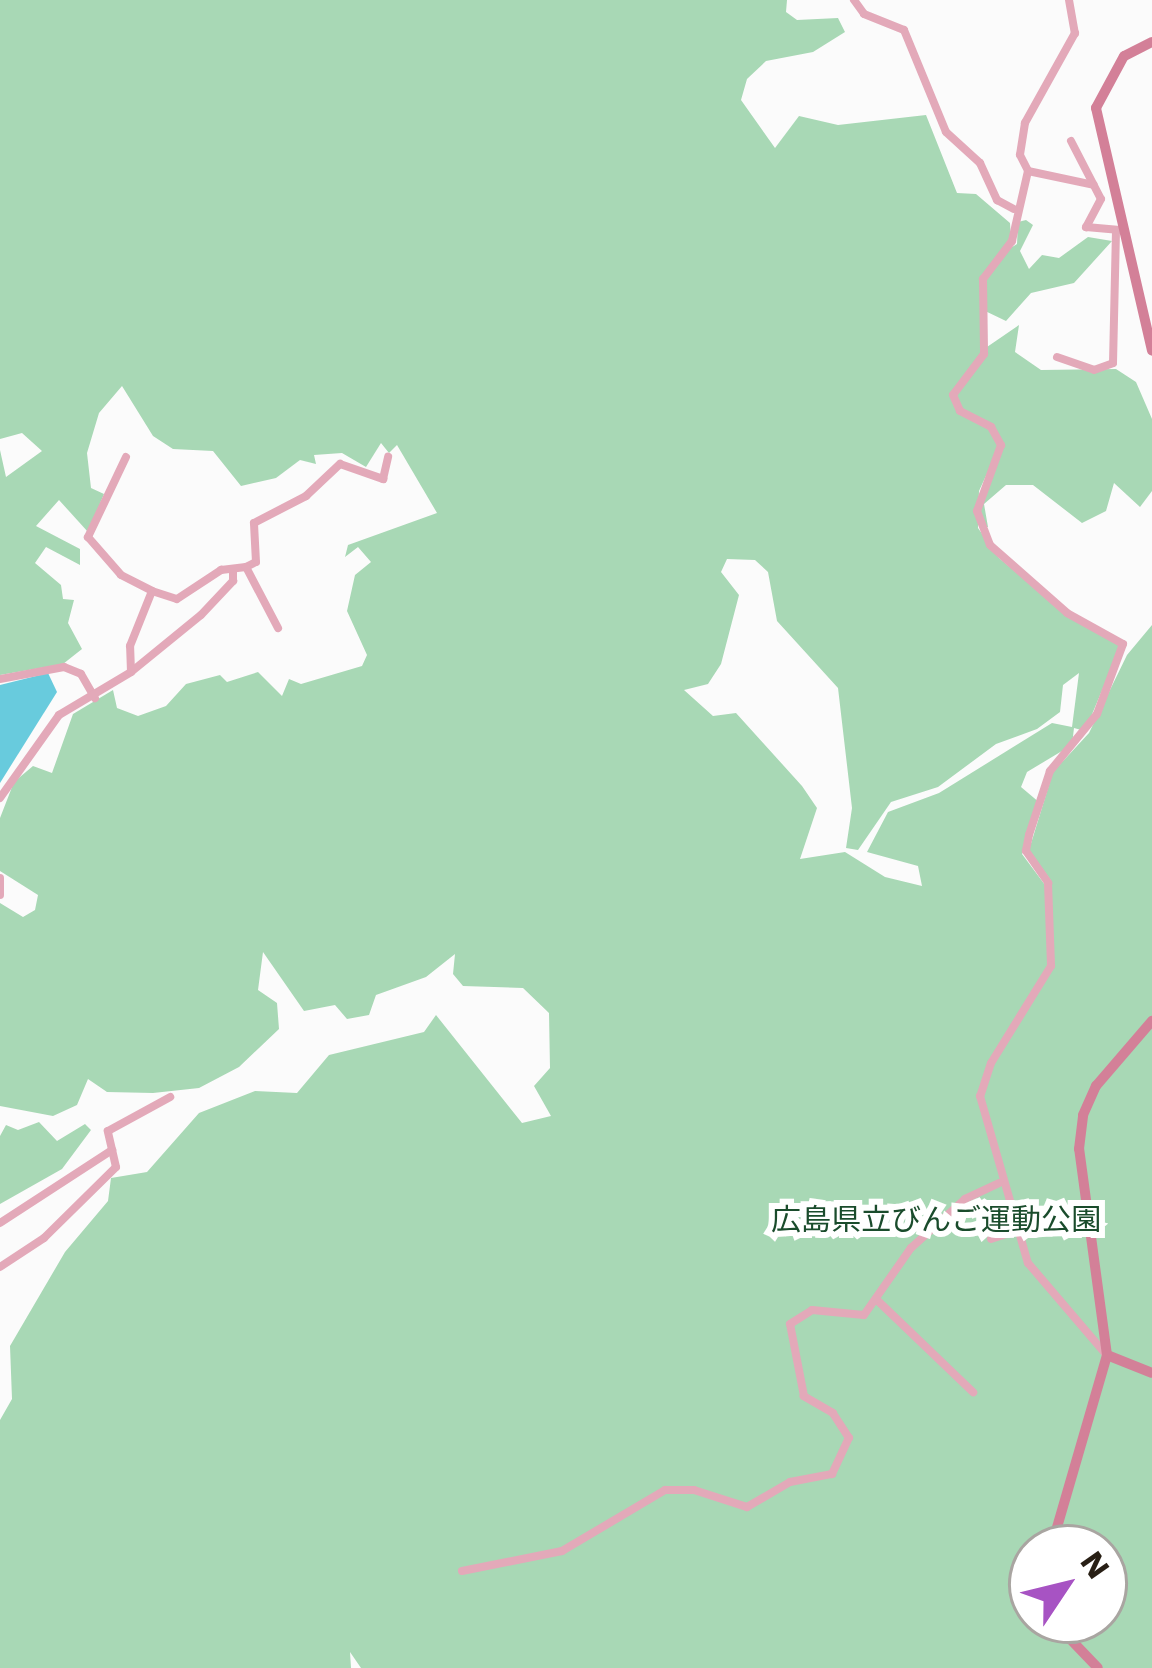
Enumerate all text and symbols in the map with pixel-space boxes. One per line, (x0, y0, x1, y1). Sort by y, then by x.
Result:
park label: 広島県立びんご運動公園 (771, 1202, 1101, 1238)
north arrow (1008, 1524, 1128, 1644)
text: N (1072, 1544, 1118, 1586)

